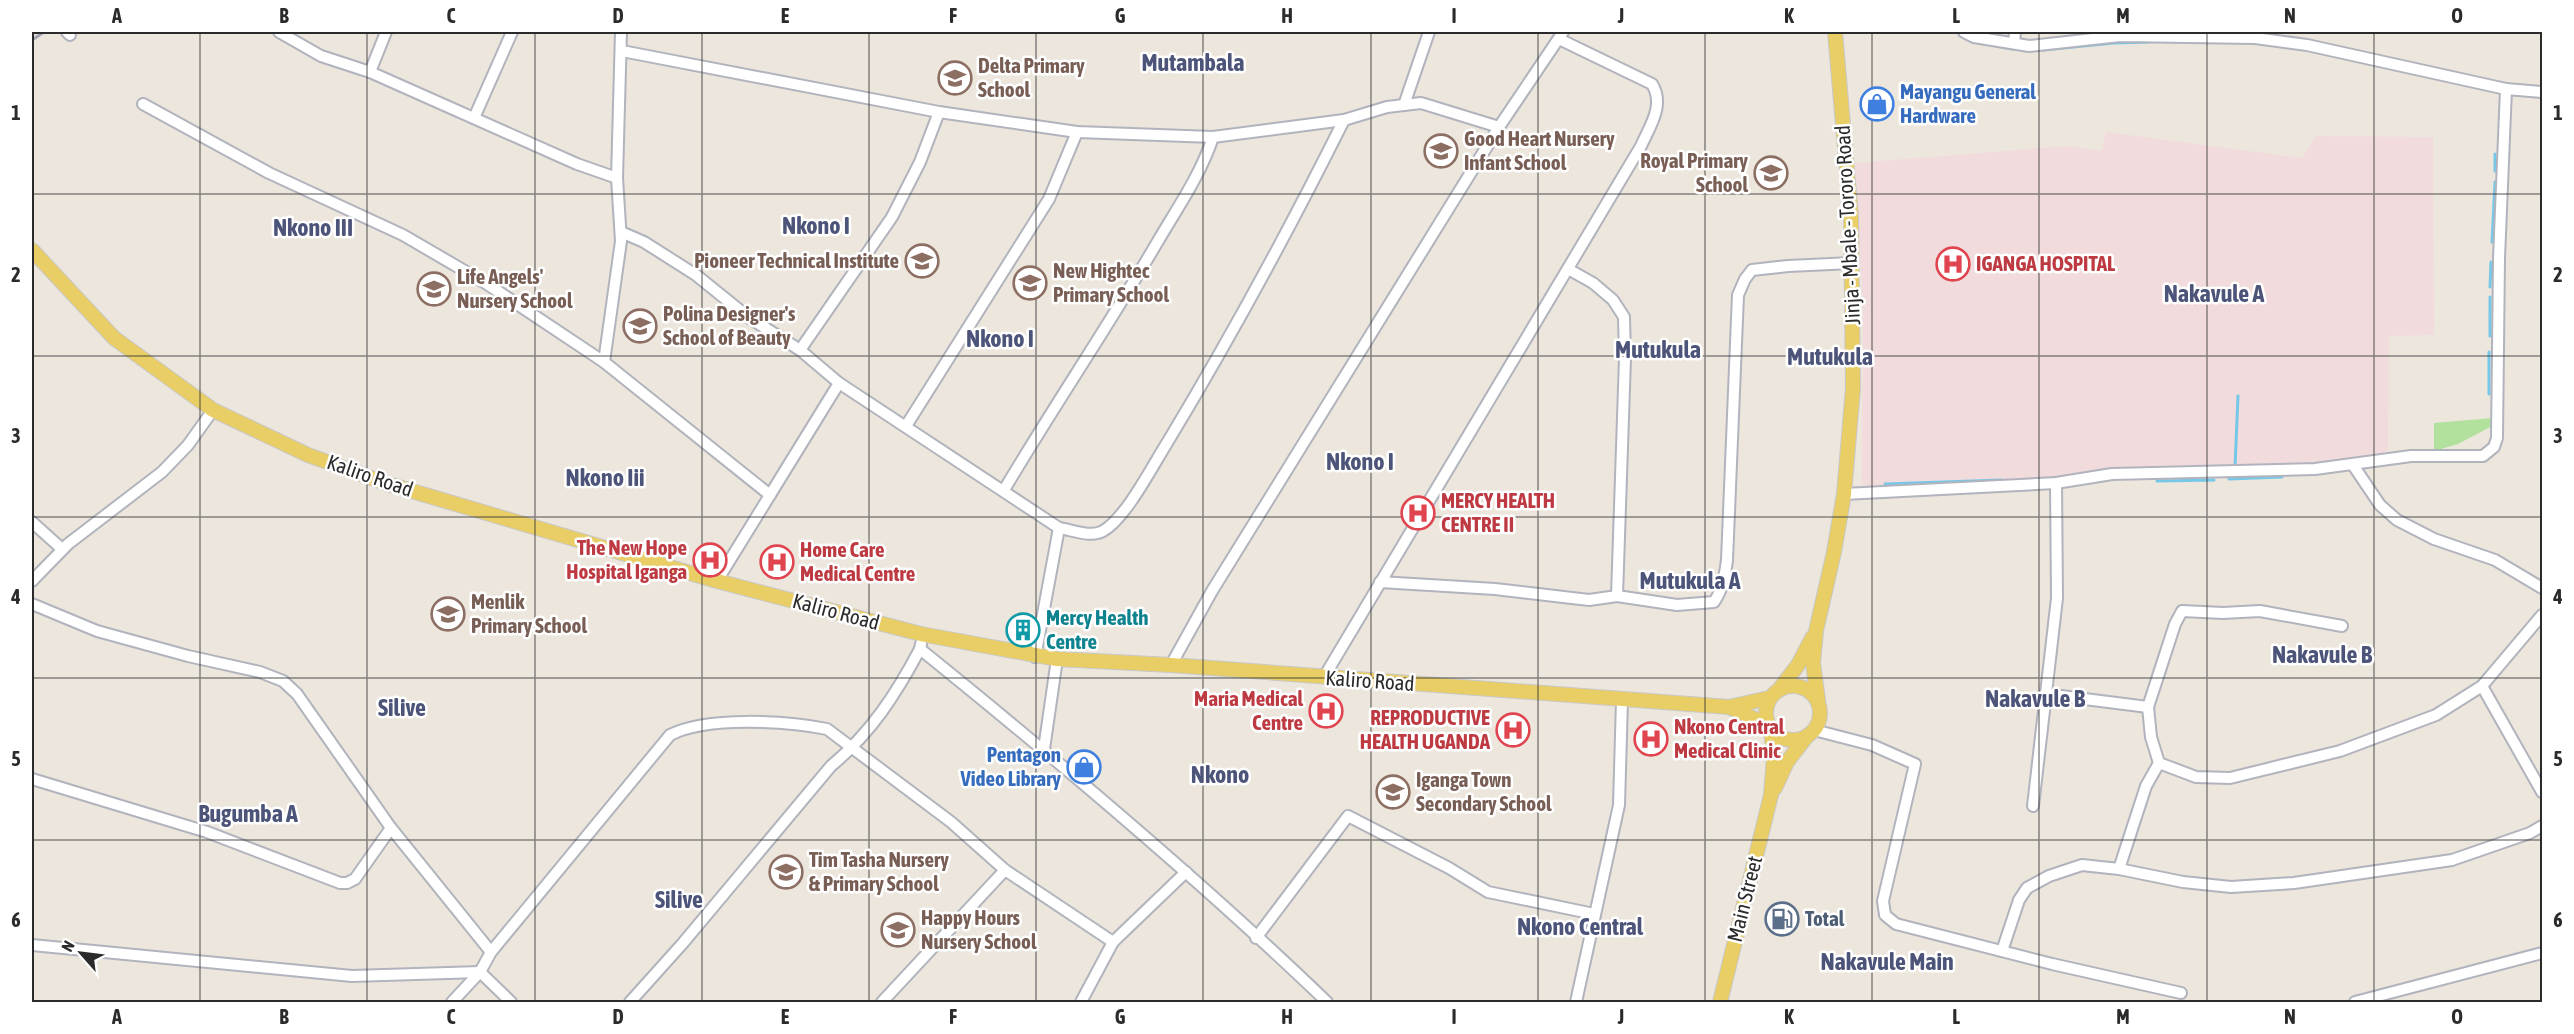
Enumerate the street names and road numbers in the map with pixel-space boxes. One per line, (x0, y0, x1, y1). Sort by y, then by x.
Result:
street label: Jinja - Mbale - Tororo Road (1830, 125, 1864, 326)
street label: Kaliro Road (324, 449, 416, 501)
street label: Kaliro Road (790, 588, 882, 634)
street label: Kaliro Road (1325, 665, 1415, 695)
street label: Main Street (1722, 853, 1766, 944)

